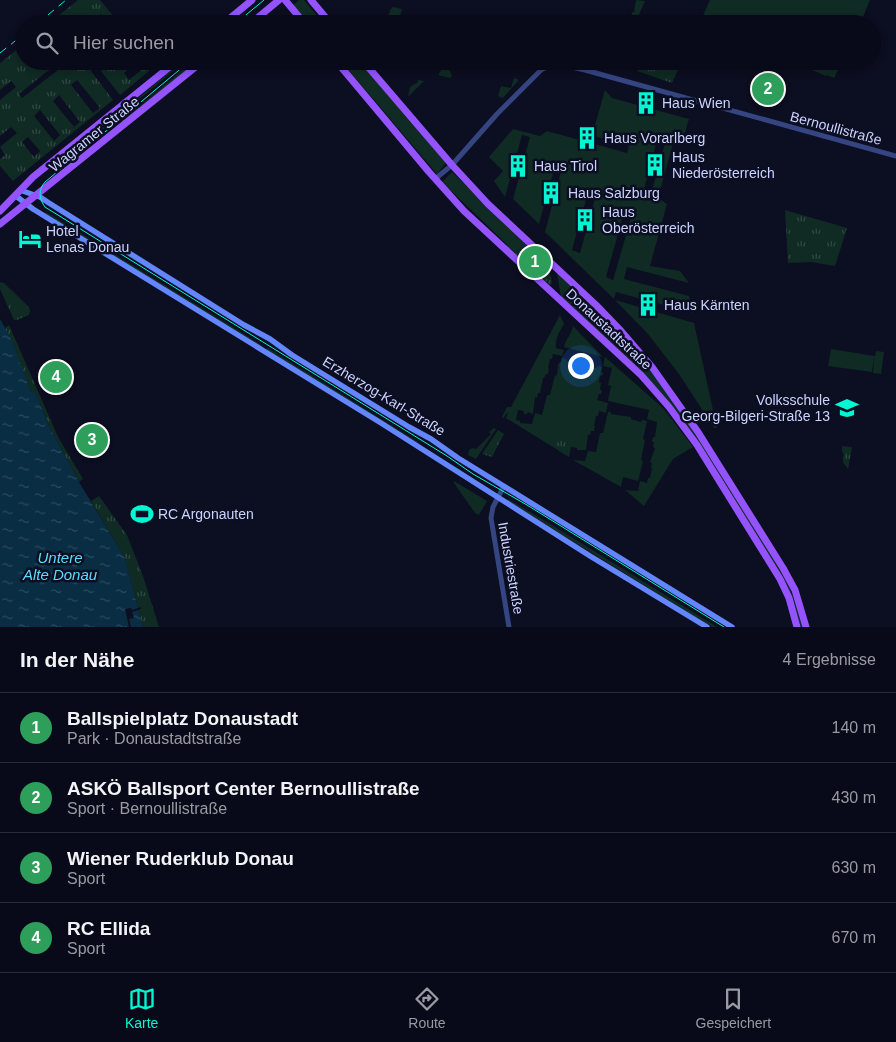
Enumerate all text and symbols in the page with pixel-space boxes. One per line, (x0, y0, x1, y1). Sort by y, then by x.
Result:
search box (15, 15, 881, 70)
icon: search (33, 29, 61, 57)
text: Hier suchen (73, 32, 174, 53)
pin: 2 (752, 70, 784, 108)
building icon: Haus Wien (633, 90, 659, 116)
street label: Wagramer Straße (46, 93, 142, 175)
place label: Haus Wien (662, 95, 730, 111)
street label: Bernoullistraße (788, 108, 884, 148)
building icon: Haus Vorarlberg (574, 125, 600, 151)
place label: Haus Vorarlberg (604, 130, 705, 146)
place label: Haus Niederösterreich (672, 149, 775, 181)
building icon: Haus Niederösterreich (642, 152, 668, 178)
building icon: Haus Tirol (505, 153, 531, 179)
place label: Haus Tirol (534, 158, 597, 174)
building icon: Haus Salzburg (538, 180, 564, 206)
place label: Haus Salzburg (568, 185, 660, 201)
place label: Haus Oberösterreich (602, 204, 695, 236)
building icon: Haus Oberösterreich (572, 207, 598, 233)
place label: Hotel Lenas Donau (46, 223, 129, 255)
hotel icon: Hotel Lenas Donau (17, 226, 43, 252)
pin: 1 (519, 243, 551, 281)
street label: Donaustadtstraße (563, 285, 655, 373)
building icon: Haus Kärnten (635, 292, 661, 318)
place label: Haus Kärnten (664, 297, 750, 313)
street label: Erzherzog-Karl-Straße (320, 353, 448, 439)
your location (568, 353, 594, 379)
pin: 4 (40, 358, 72, 396)
place label: Volksschule Georg-Bilgeri-Straße 13 (681, 392, 830, 424)
school or university icon: Volksschule Georg-Bilgeri-Straße 13 (834, 395, 860, 421)
pin: 3 (76, 421, 108, 459)
sports icon: RC Argonauten (129, 501, 155, 527)
place label: RC Argonauten (158, 506, 254, 522)
street label: Industriestraße (495, 521, 527, 616)
water label: Untere Alte Donau (22, 549, 98, 583)
text: In der Nähe (20, 648, 134, 671)
text: 4 Ergebnisse (783, 651, 876, 668)
text: Ballspielplatz Donaustadt (67, 708, 298, 729)
text: 1 (32, 719, 40, 736)
text: 140 m (832, 719, 876, 736)
text: Park · Donaustadtstraße (67, 730, 241, 747)
text: ASKÖ Ballsport Center Bernoullistraße (67, 778, 420, 799)
text: 2 (32, 789, 40, 806)
text: 430 m (832, 789, 876, 806)
text: Sport · Bernoullistraße (67, 800, 227, 817)
text: Wiener Ruderklub Donau (67, 848, 294, 869)
text: 3 (32, 859, 40, 876)
text: 630 m (832, 859, 876, 876)
text: Sport (67, 870, 105, 887)
text: RC Ellida (67, 918, 150, 939)
text: 4 (32, 929, 40, 946)
text: 670 m (832, 929, 876, 946)
text: Sport (67, 940, 105, 957)
tab: Karte (125, 985, 158, 1031)
tab: Route (408, 985, 446, 1031)
tab: Gespeichert (696, 985, 771, 1031)

